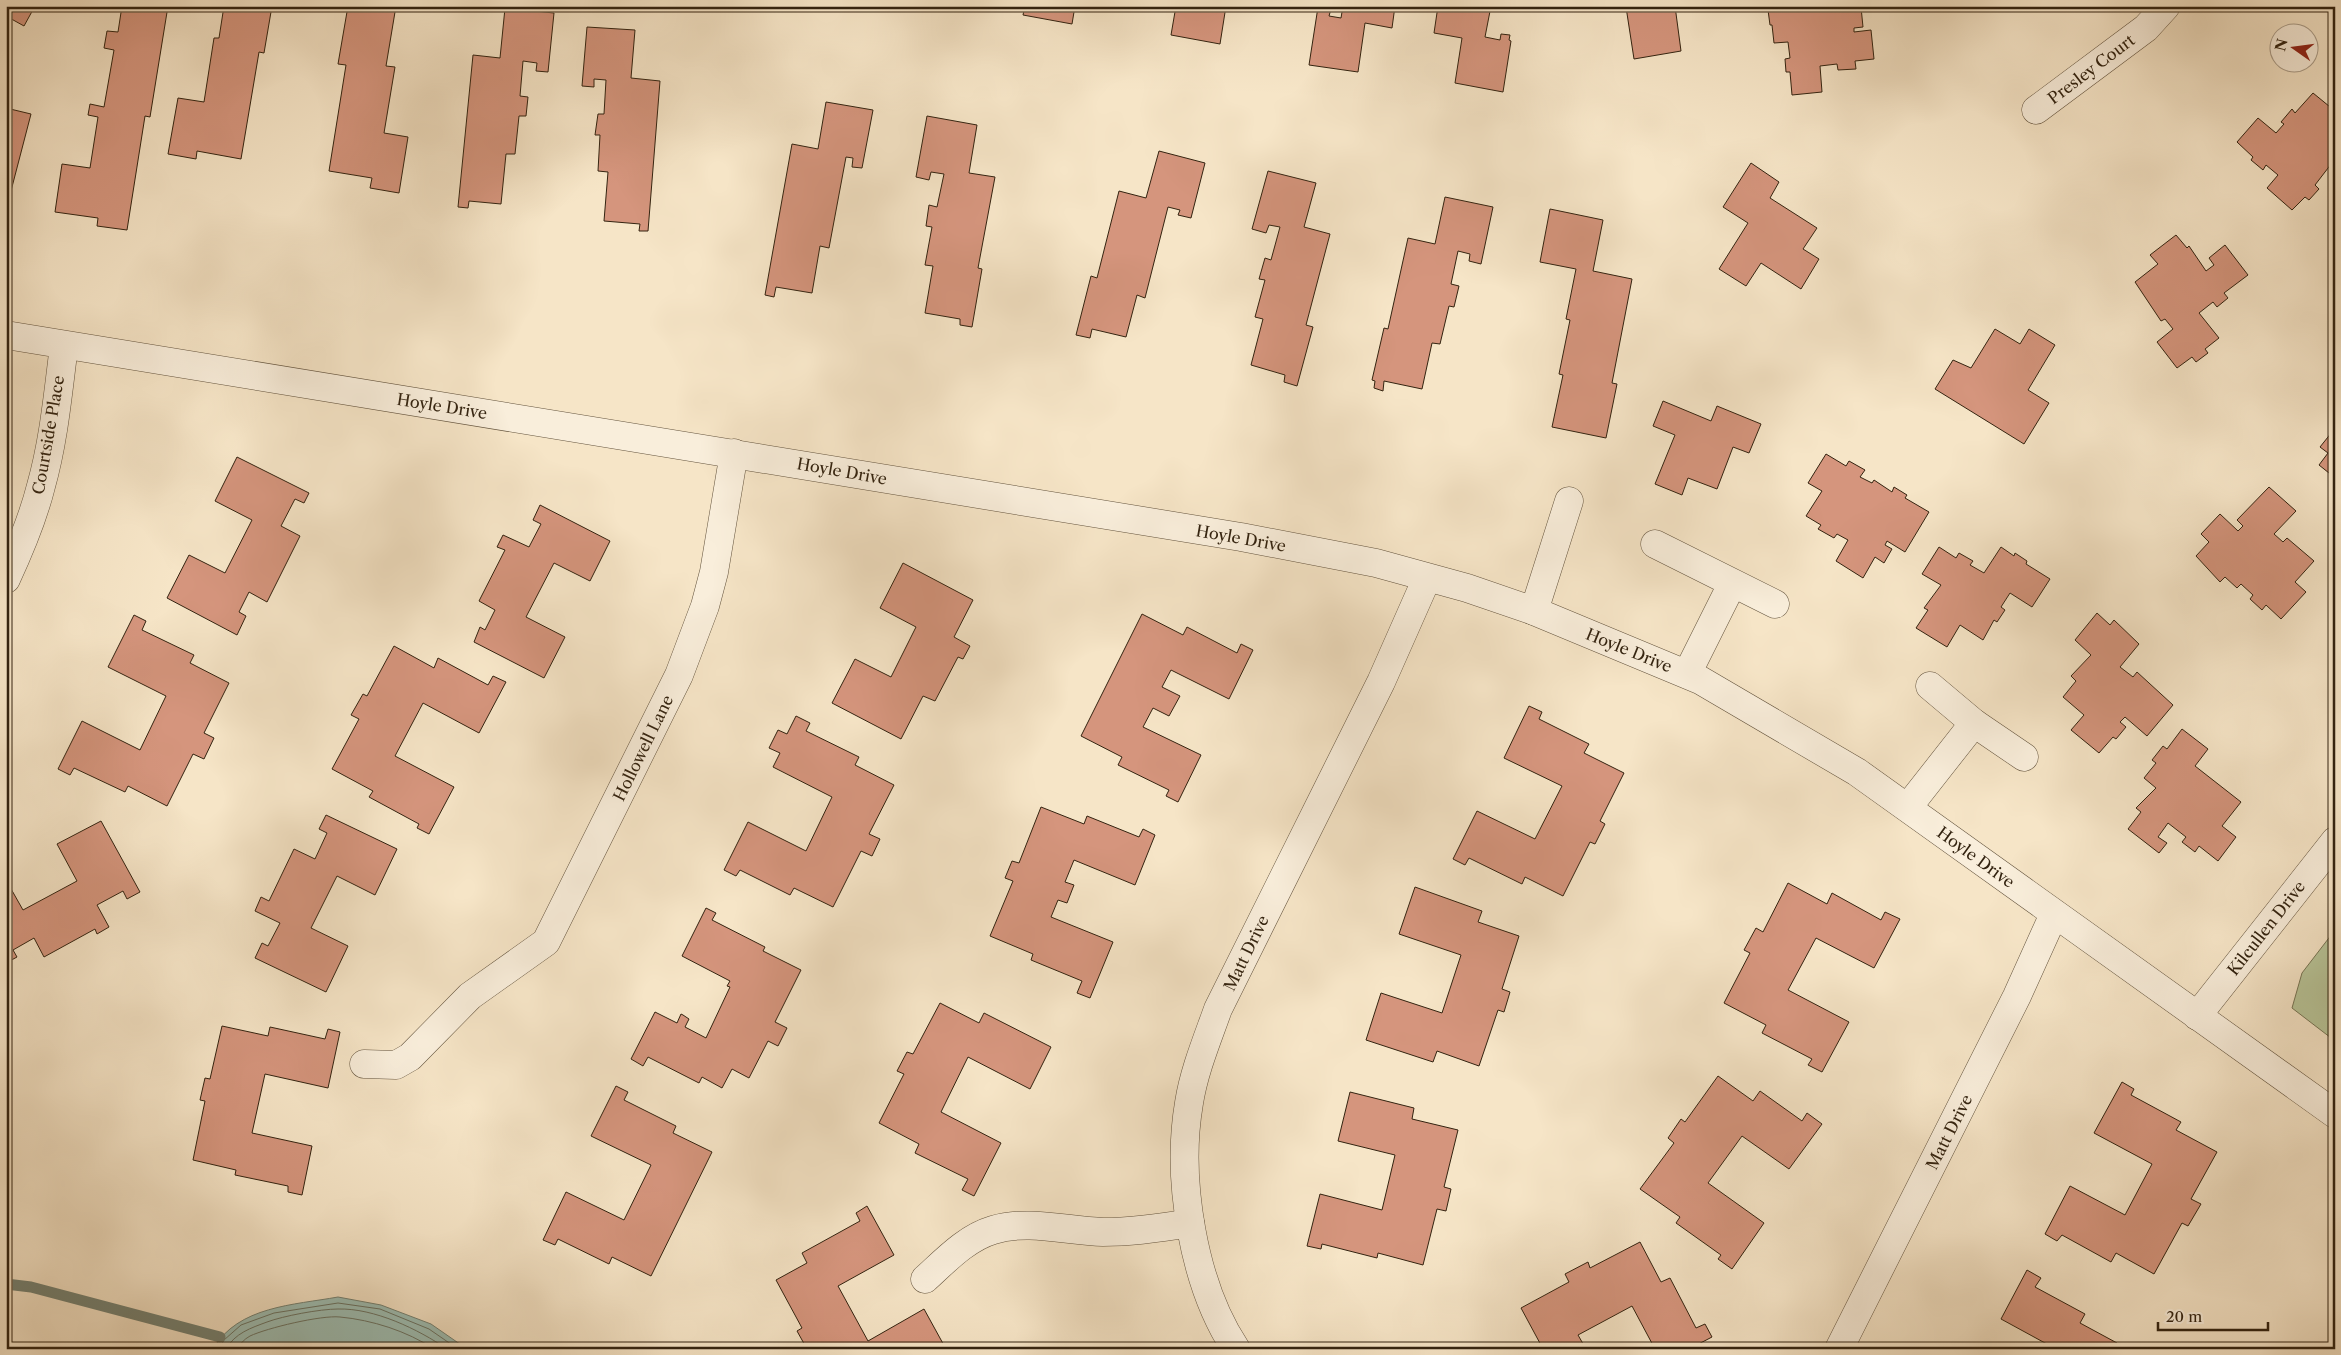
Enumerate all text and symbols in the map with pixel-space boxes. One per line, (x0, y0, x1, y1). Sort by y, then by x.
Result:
north arrow (2268, 22, 2318, 72)
street label: Presley Court (2044, 30, 2139, 108)
text: N (2271, 37, 2292, 53)
street label: Courtside Place (28, 374, 68, 496)
street label: Hoyle Drive (395, 389, 489, 423)
street label: Hoyle Drive (795, 453, 889, 489)
street label: Hoyle Drive (1194, 520, 1288, 556)
street label: Hoyle Drive (1583, 624, 1675, 676)
street label: Hollowell Lane (609, 692, 677, 804)
street label: Hoyle Drive (1933, 822, 2019, 892)
street label: Kilcullen Drive (2223, 877, 2309, 979)
street label: Matt Drive (1219, 912, 1273, 994)
street label: Matt Drive (1922, 1091, 1976, 1173)
scale bar (2158, 1300, 2268, 1332)
text: 20 m (2166, 1307, 2202, 1326)

